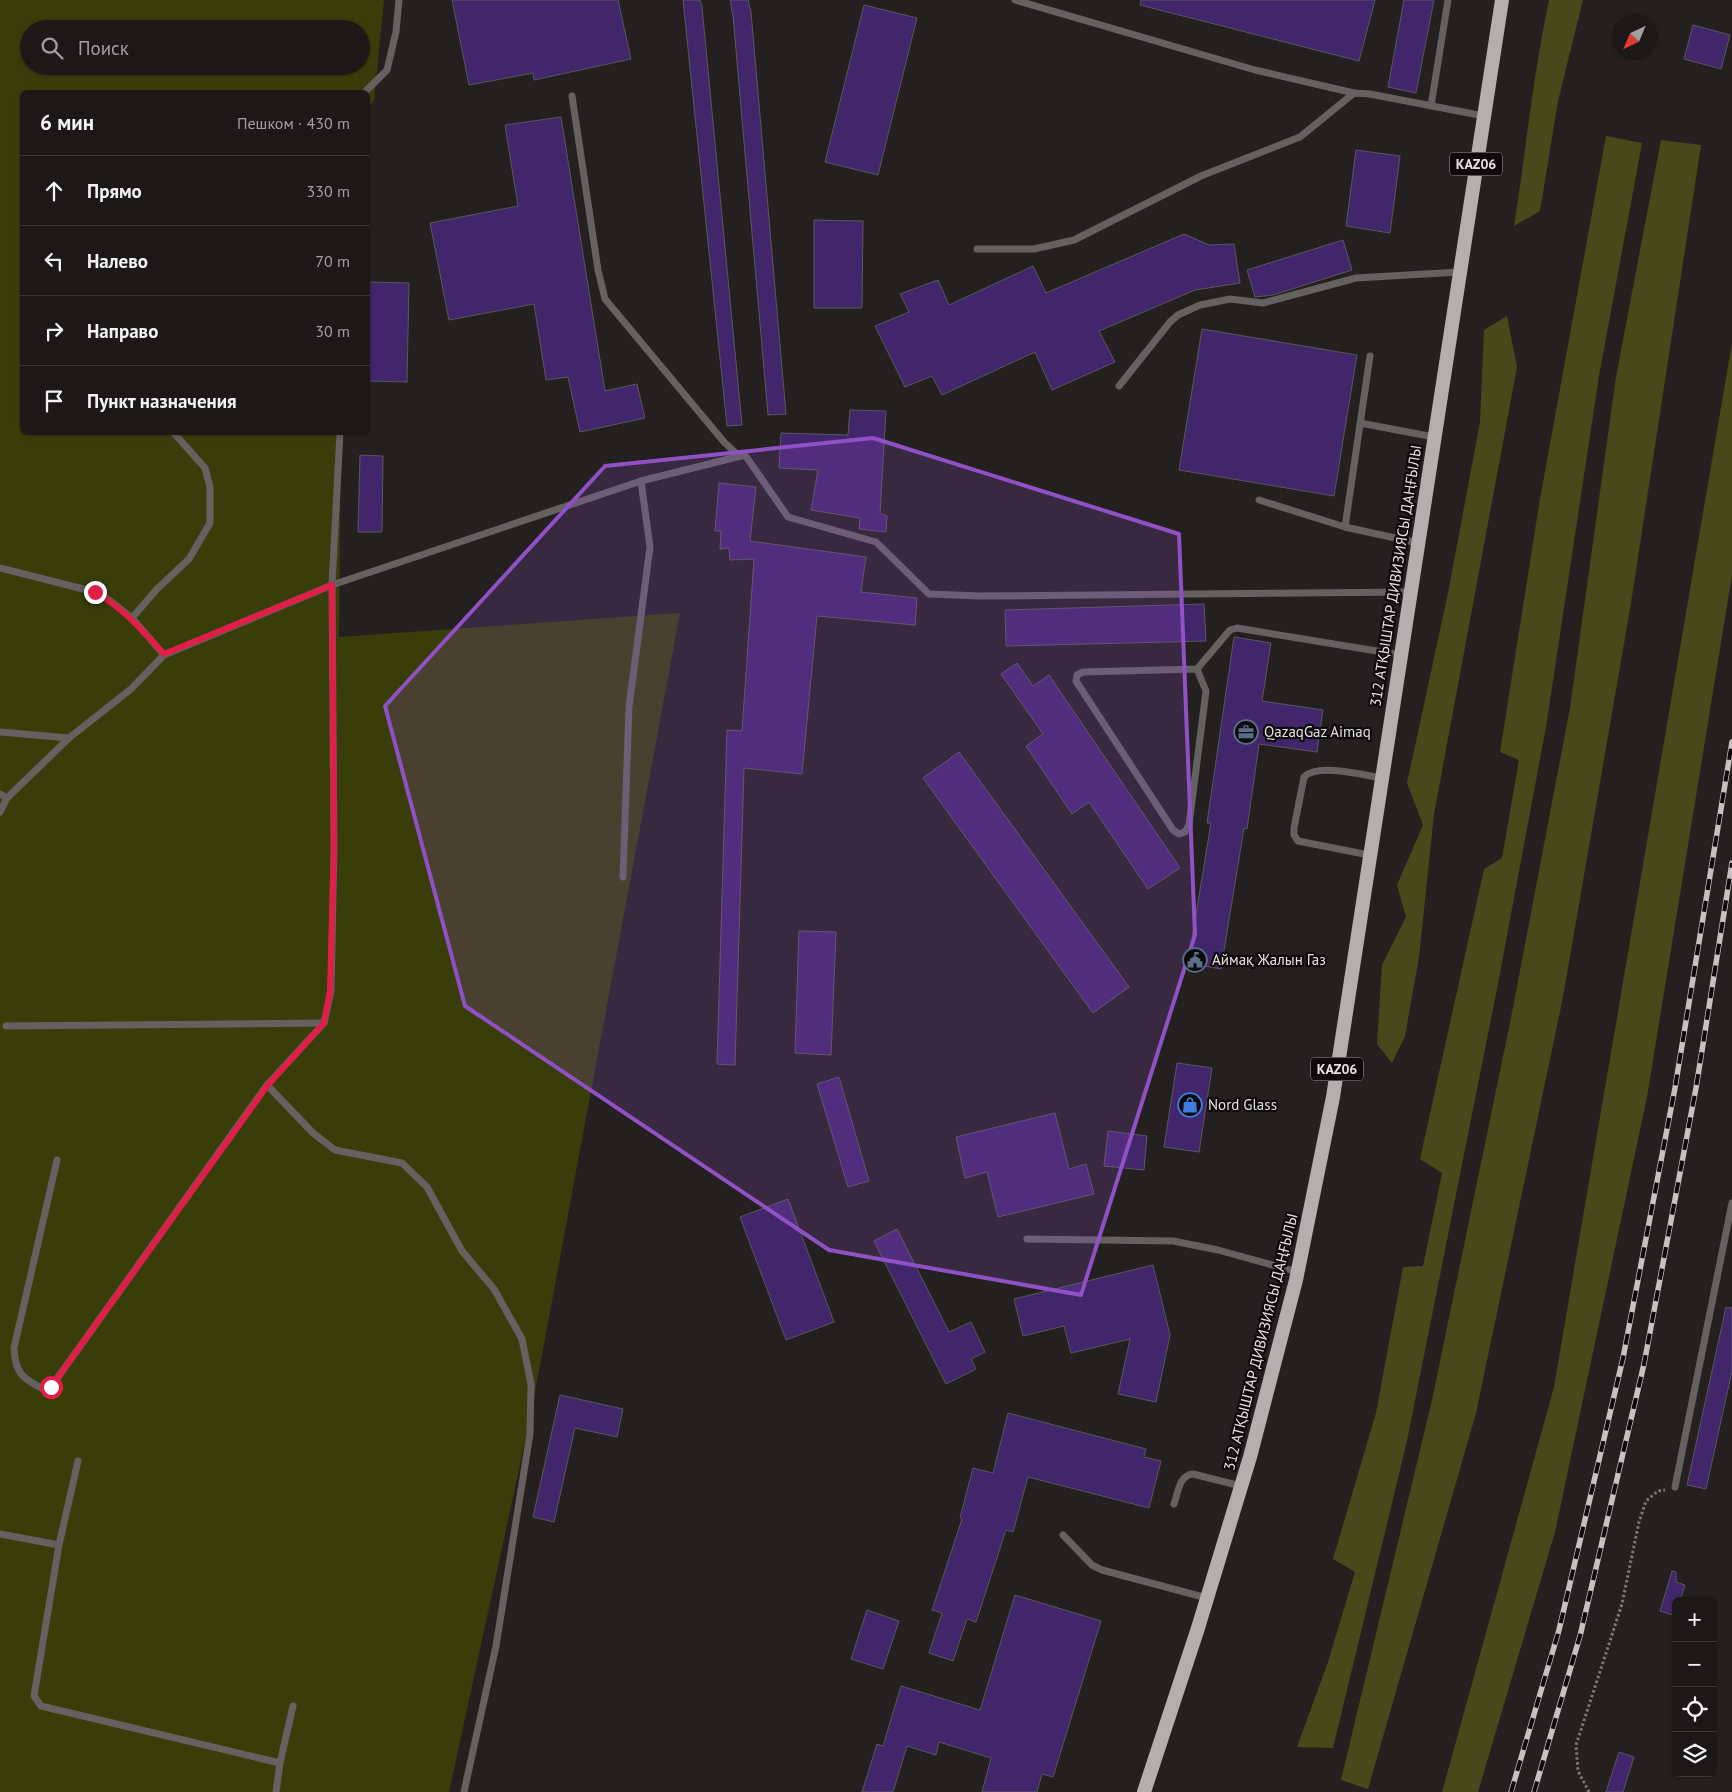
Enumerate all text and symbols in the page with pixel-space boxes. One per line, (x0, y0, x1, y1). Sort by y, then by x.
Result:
north arrow (1612, 15, 1657, 60)
search box (20, 20, 370, 75)
icon: search (38, 34, 66, 62)
text: Поиск (78, 36, 129, 60)
text: 6 мин (40, 109, 94, 136)
text: Пешком · 430 m (237, 113, 350, 133)
road number: KАZ06 (1450, 152, 1502, 175)
icon: ahead (40, 177, 68, 205)
text: Прямо (87, 179, 142, 203)
text: 330 m (307, 181, 350, 201)
icon: left (40, 247, 68, 275)
text: Налево (87, 249, 148, 273)
text: 70 m (315, 251, 350, 271)
icon: right (40, 317, 68, 345)
text: Направо (87, 319, 158, 343)
text: 30 m (315, 321, 350, 341)
icon: arrive (40, 387, 68, 415)
text: Пункт назначения (87, 389, 237, 413)
street label: 312 АТҚЫШТАР ДИВИЗИЯСЫ ДАҢҒЫЛЫ (1365, 444, 1426, 708)
route end (84, 581, 107, 604)
office icon: QazaqGaz Aimaq (1233, 719, 1259, 745)
place label: QazaqGaz Aimaq (1264, 722, 1371, 741)
public building icon: Аймақ Жалын Газ (1182, 947, 1208, 973)
place label: Аймақ Жалын Газ (1212, 950, 1326, 969)
road number: KАZ06 (1311, 1058, 1363, 1080)
shop icon: Nord Glass (1177, 1092, 1203, 1118)
place label: Nord Glass (1208, 1095, 1277, 1114)
street label: 312 АТҚЫШТАР ДИВИЗИЯСЫ ДАҢҒЫЛЫ (1219, 1211, 1302, 1472)
route start (40, 1376, 63, 1399)
map controls (1672, 1597, 1717, 1777)
button: + (1672, 1597, 1717, 1642)
button: − (1672, 1642, 1717, 1687)
button: locate (1672, 1687, 1717, 1732)
button: layers (1672, 1732, 1717, 1777)

